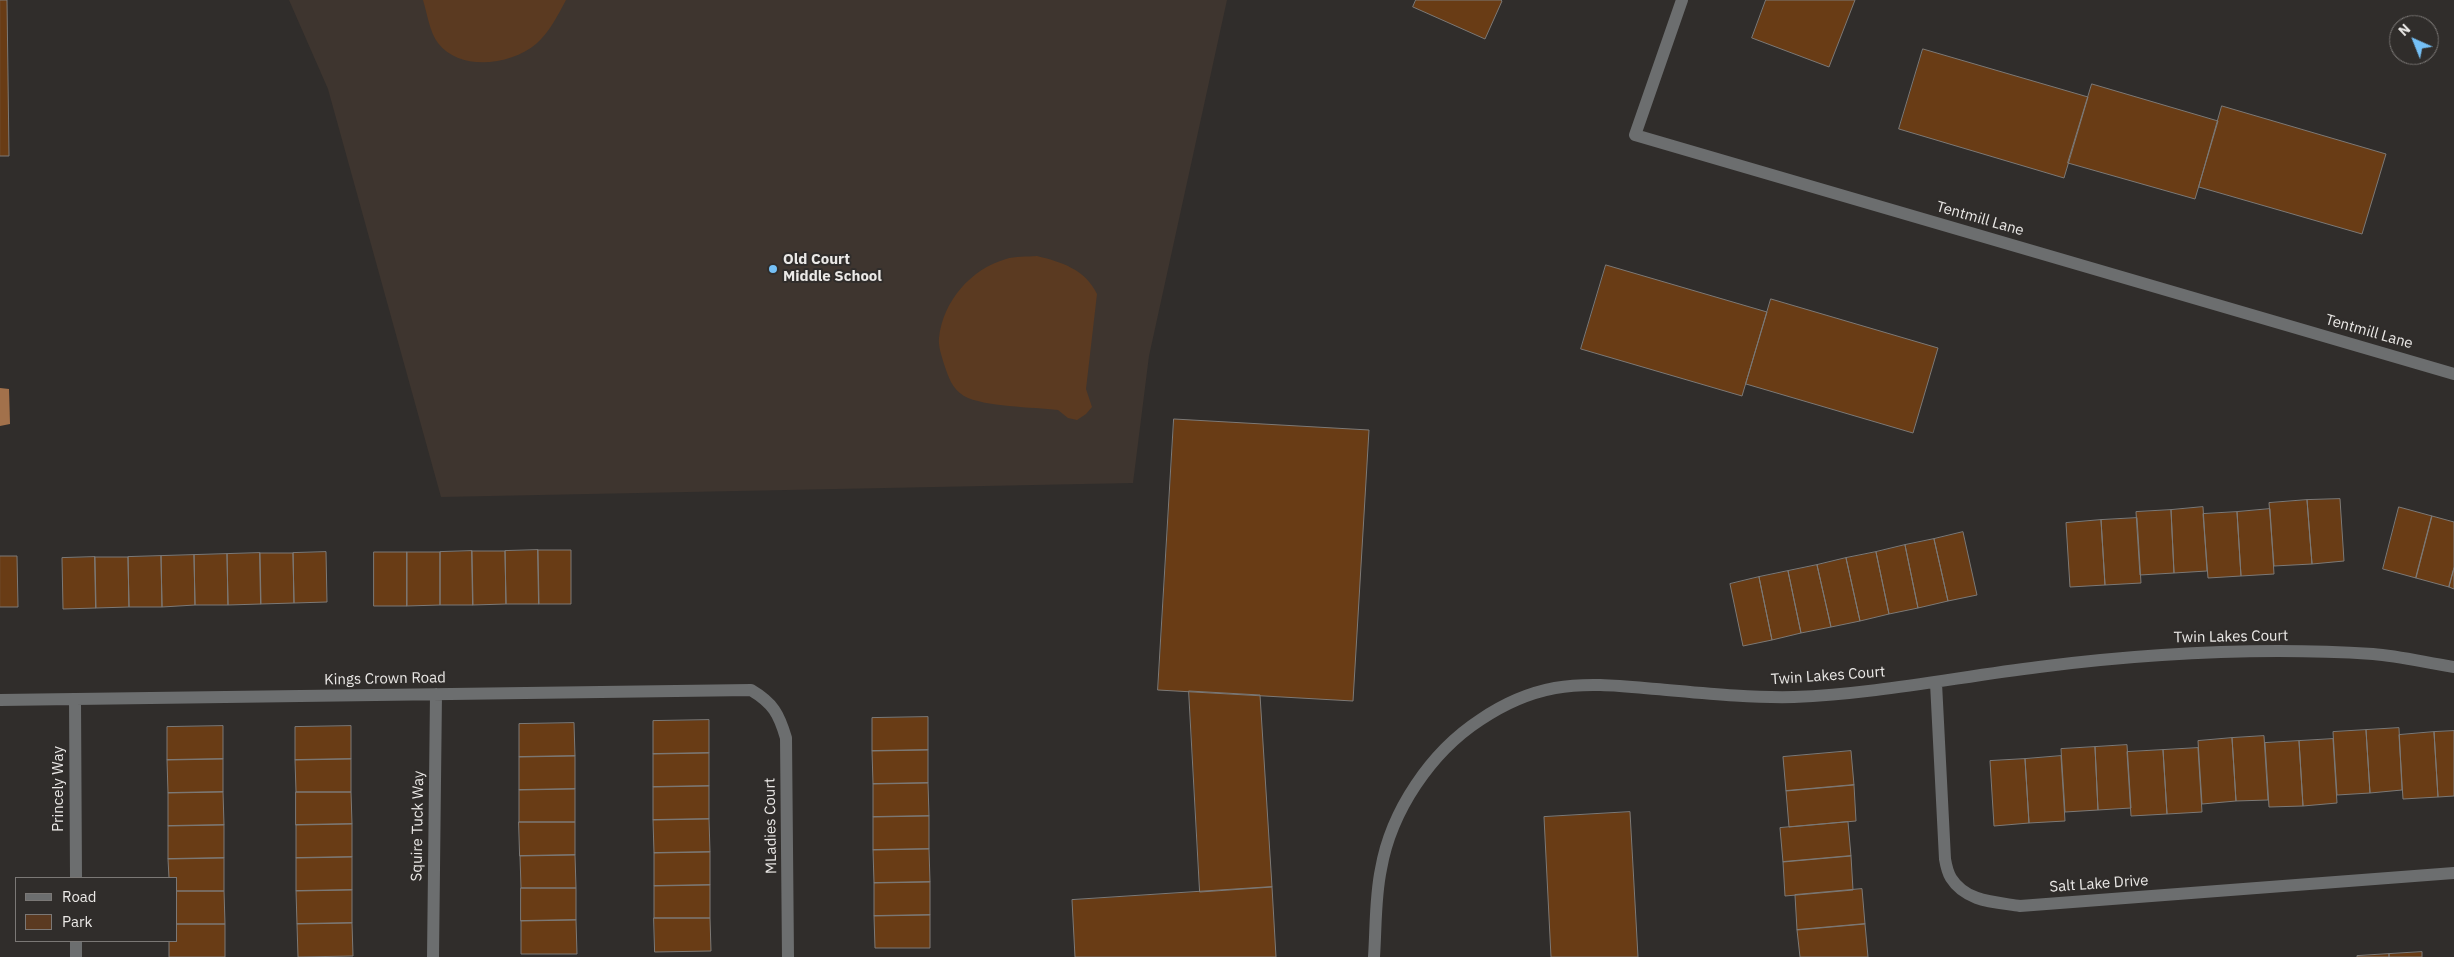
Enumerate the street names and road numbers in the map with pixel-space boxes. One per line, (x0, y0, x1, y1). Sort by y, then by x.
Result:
street label: Tentmill Lane (1934, 198, 2026, 240)
street label: Tentmill Lane (2323, 311, 2415, 353)
street label: Twin Lakes Court (2174, 627, 2288, 647)
street label: Twin Lakes Court (1770, 663, 1886, 689)
street label: Kings Crown Road (324, 669, 446, 689)
street label: Princely Way (50, 746, 68, 832)
street label: Squire Tuck Way (408, 770, 428, 882)
street label: MLadies Court (761, 778, 781, 874)
street label: Salt Lake Drive (2049, 872, 2149, 896)

